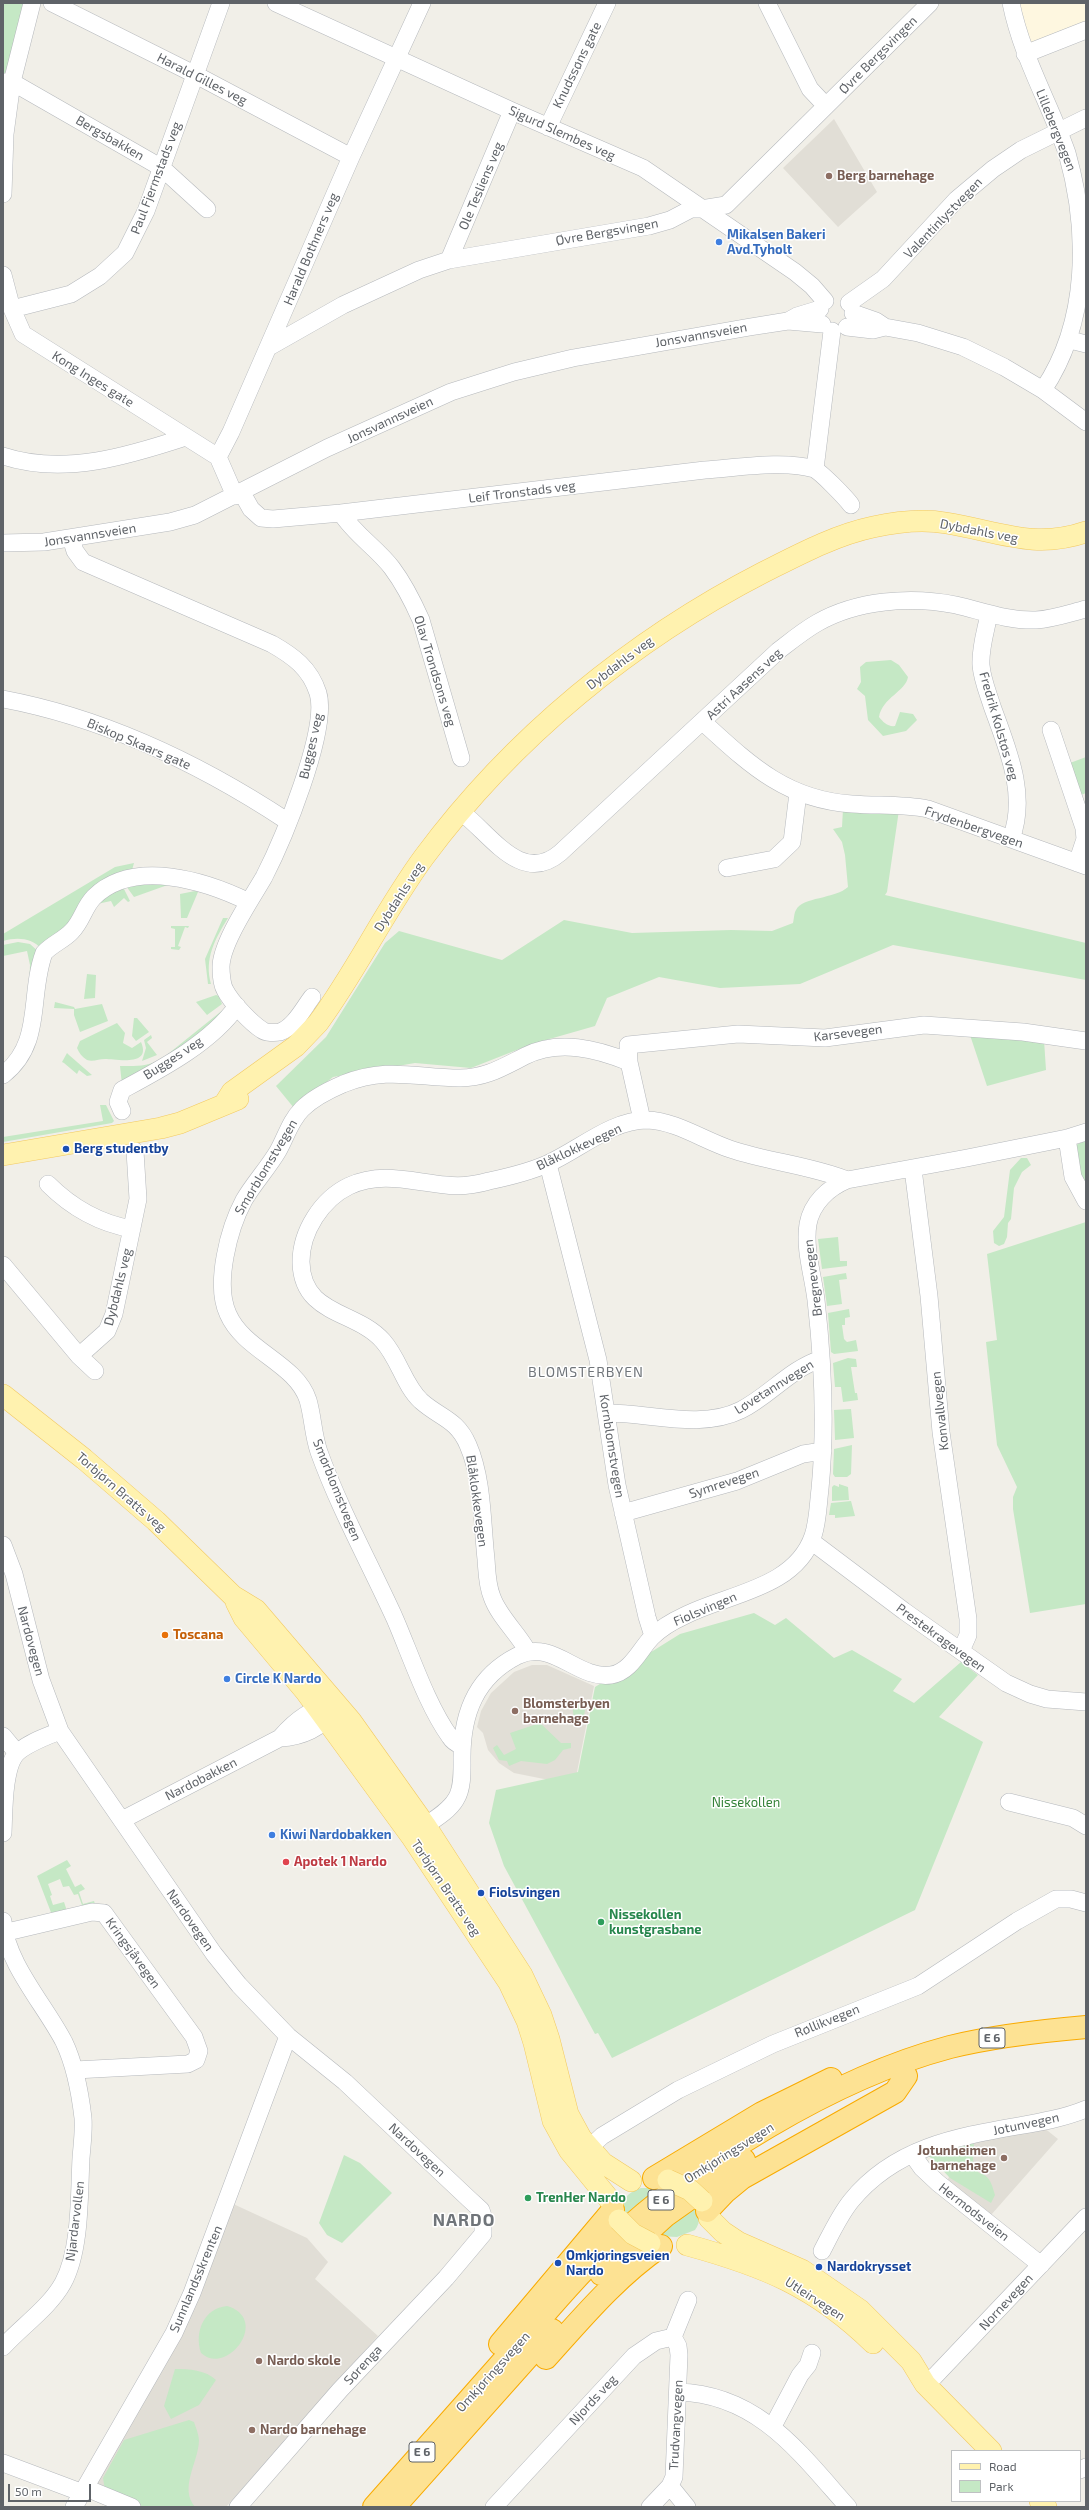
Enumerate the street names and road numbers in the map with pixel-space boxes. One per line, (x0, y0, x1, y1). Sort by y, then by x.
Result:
street label: Øvre Bergsvingen (836, 13, 920, 97)
street label: Knudssøns gate (549, 19, 605, 111)
street label: Harald Gilles veg (154, 50, 250, 108)
street label: Lillebergvegen (1032, 87, 1080, 173)
street label: Sigurd Slembes veg (506, 102, 618, 164)
street label: Bergsbakken (73, 112, 147, 164)
street label: Paul Fjermstads veg (127, 119, 185, 237)
street label: Ole Tesliens veg (455, 140, 507, 232)
street label: Valentinlystvegen (900, 174, 986, 262)
street label: Harald Bothners veg (280, 190, 342, 308)
street label: Øvre Bergsvingen (555, 215, 659, 249)
street label: Jonsvannsveien (654, 319, 748, 351)
street label: Kong Inges gate (49, 348, 137, 410)
street label: Jonsvannsveien (345, 393, 435, 447)
street label: Leif Tronstads veg (468, 478, 576, 506)
street label: Dybdahls veg (939, 516, 1019, 546)
street label: Jonsvannsveien (43, 520, 137, 550)
street label: Olav Trondsons veg (411, 614, 459, 728)
street label: Dybdahls veg (584, 633, 656, 693)
street label: Astri Aasens veg (703, 645, 785, 723)
street label: Fredrik Kolstøs veg (976, 670, 1022, 782)
street label: Bugges veg (296, 711, 326, 781)
street label: Biskop Skaars gate (85, 715, 193, 773)
street label: Frydenbergvegen (923, 803, 1025, 851)
street label: Dybdahls veg (371, 859, 427, 935)
street label: Karsevegen (813, 1021, 883, 1045)
street label: Bugges veg (140, 1033, 206, 1083)
street label: Smørblomstvegen (231, 1117, 301, 1217)
street label: Blåklokkevegen (534, 1120, 624, 1174)
street label: Bregnevegen (801, 1239, 825, 1317)
street label: Dybdahls veg (101, 1247, 135, 1327)
street label: Løvetannvegen (731, 1356, 817, 1418)
street label: Konvallvegen (928, 1371, 952, 1451)
street label: Kornblomstvegen (596, 1393, 628, 1499)
street label: Smørblomstvegen (309, 1437, 365, 1543)
street label: Torbjørn Bratts veg (73, 1449, 169, 1535)
street label: Blåklokkevegen (463, 1454, 491, 1548)
street label: Symrevegen (687, 1464, 761, 1502)
street label: Fiolsvingen (671, 1589, 739, 1629)
street label: Prestekragevegen (893, 1600, 989, 1676)
street label: Nardovegen (14, 1604, 48, 1678)
street label: Nardobakken (163, 1754, 239, 1804)
street label: Torbjørn Bratts veg (408, 1837, 484, 1939)
street label: Nardovegen (163, 1886, 217, 1954)
street label: Kringsjåvegen (102, 1915, 164, 1991)
street label: Røllikvegen (792, 2001, 862, 2041)
road number: E 6 (979, 2028, 1005, 2048)
street label: Jotunvegen (991, 2109, 1061, 2139)
street label: Omkjøringsvegen (681, 2119, 777, 2187)
street label: Nardovegen (385, 2120, 449, 2180)
street label: Njardarvollen (62, 2180, 88, 2262)
street label: Hermodsveien (936, 2180, 1012, 2244)
road number: E 6 (648, 2190, 674, 2210)
street label: Sunnlandsskrenten (166, 2223, 226, 2335)
street label: Nornevegen (976, 2270, 1036, 2334)
street label: Utleirvegen (782, 2274, 848, 2324)
street label: Omkjøringsvegen (453, 2329, 533, 2415)
street label: Sørenga (341, 2342, 385, 2388)
street label: Njords veg (566, 2372, 620, 2428)
street label: Trudvangvegen (666, 2379, 686, 2471)
road number: E 6 (409, 2442, 435, 2462)

